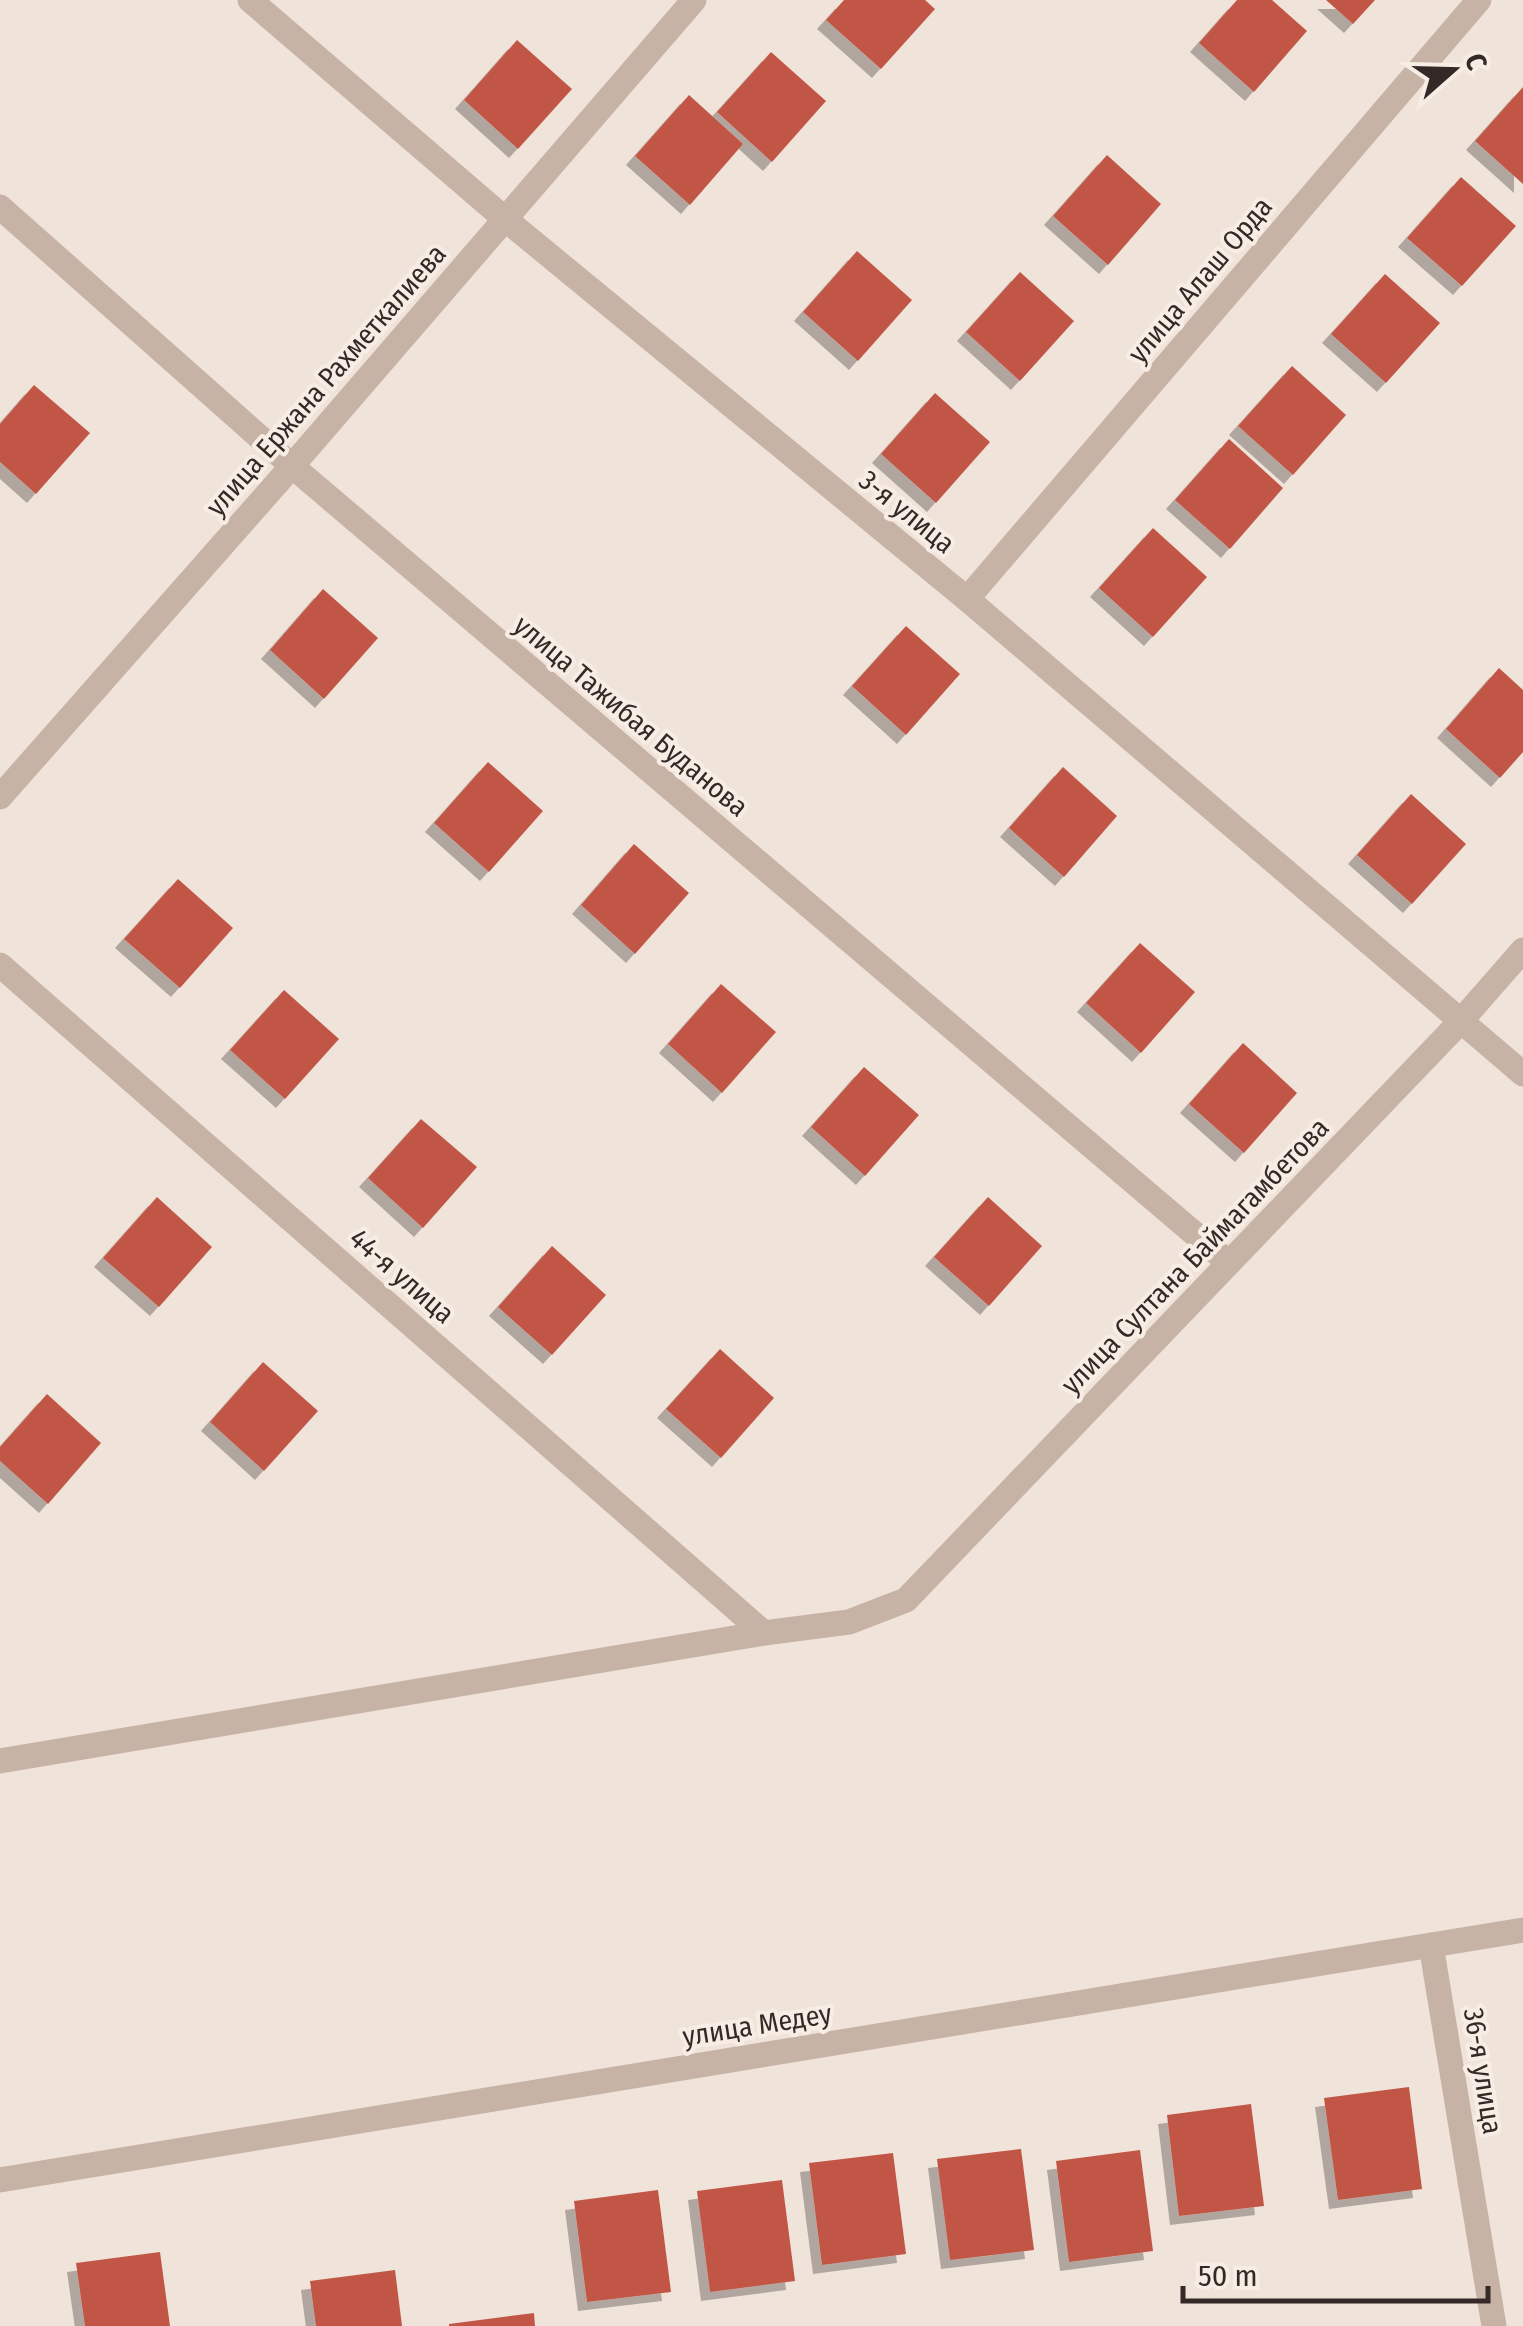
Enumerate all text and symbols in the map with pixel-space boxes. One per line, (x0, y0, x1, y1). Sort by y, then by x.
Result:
north arrow (1403, 20, 1503, 120)
text: С (1458, 49, 1494, 74)
street label: улица Алаш Орда (1121, 190, 1279, 370)
street label: улица Ержана Рахметкалиева (199, 238, 453, 522)
street label: 3-я улица (853, 464, 961, 560)
street label: улица Тажибая Буданова (507, 608, 755, 824)
street label: улица Султана Баймагамбетова (1054, 1111, 1336, 1401)
street label: 44-я улица (343, 1222, 461, 1330)
street label: улица Медеу (680, 1997, 834, 2053)
street label: 36-я улица (1457, 2006, 1509, 2136)
scale bar (1183, 2241, 1488, 2303)
text: 50 m (1198, 2258, 1258, 2294)

